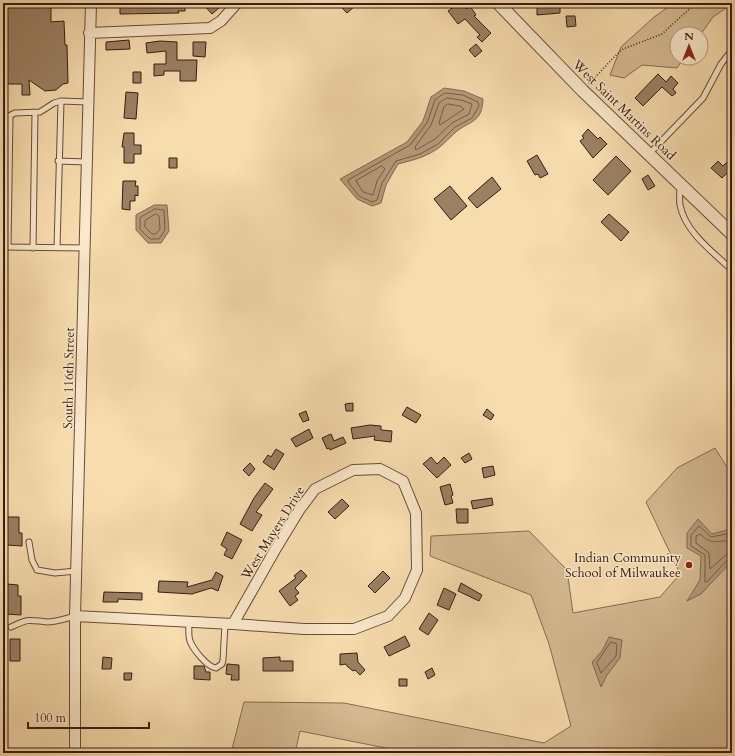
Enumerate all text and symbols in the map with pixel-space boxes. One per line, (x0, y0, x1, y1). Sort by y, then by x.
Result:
north arrow (669, 26, 709, 66)
text: N (684, 29, 694, 44)
street label: West Saint Martins Road (568, 55, 680, 164)
street label: South 116th Street (59, 327, 79, 429)
street label: West Mayers Drive (237, 483, 309, 584)
place label: Indian Community School of Milwaukee (565, 549, 681, 582)
marker: Indian Community School of Milwaukee (684, 560, 694, 570)
scale bar (28, 704, 149, 730)
text: 100 m (34, 710, 67, 726)

